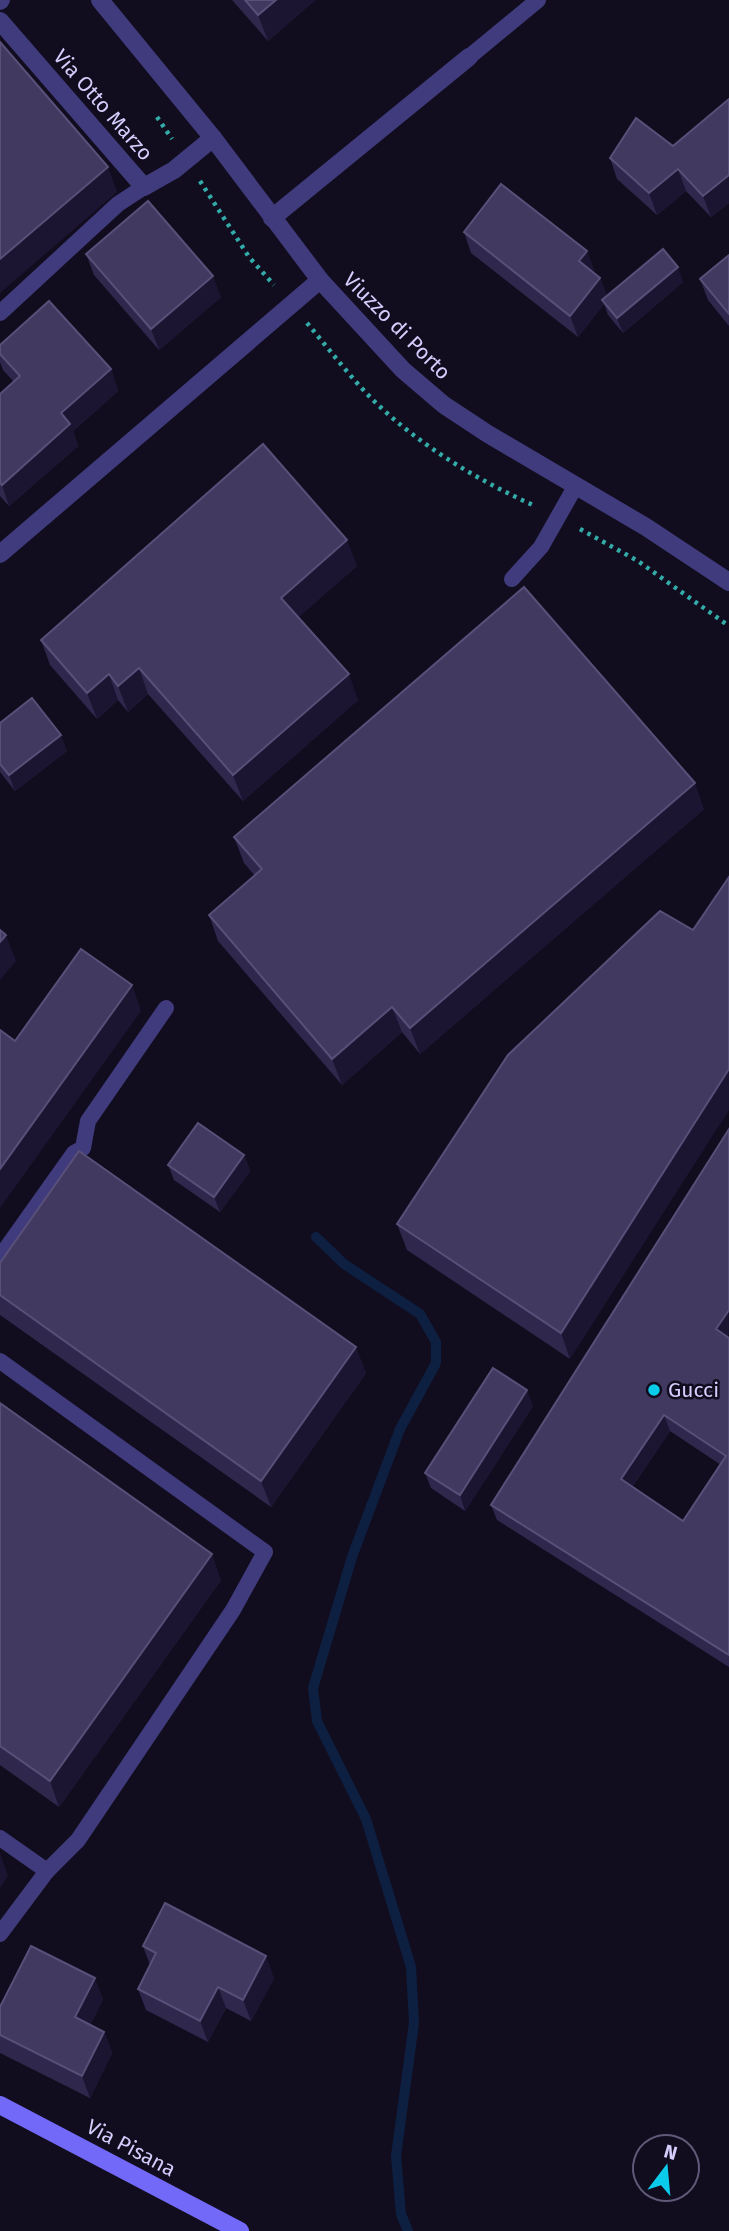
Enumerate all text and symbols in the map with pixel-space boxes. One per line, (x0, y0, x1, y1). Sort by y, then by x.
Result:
street label: Via Otto Marzo (48, 44, 158, 166)
street label: Viuzzo di Porto (338, 267, 456, 385)
place label: Gucci (668, 1377, 719, 1403)
marker: Gucci (646, 1382, 662, 1398)
street label: Via Pisana (82, 2114, 180, 2182)
north arrow (631, 2133, 701, 2203)
text: N (661, 2139, 680, 2165)

